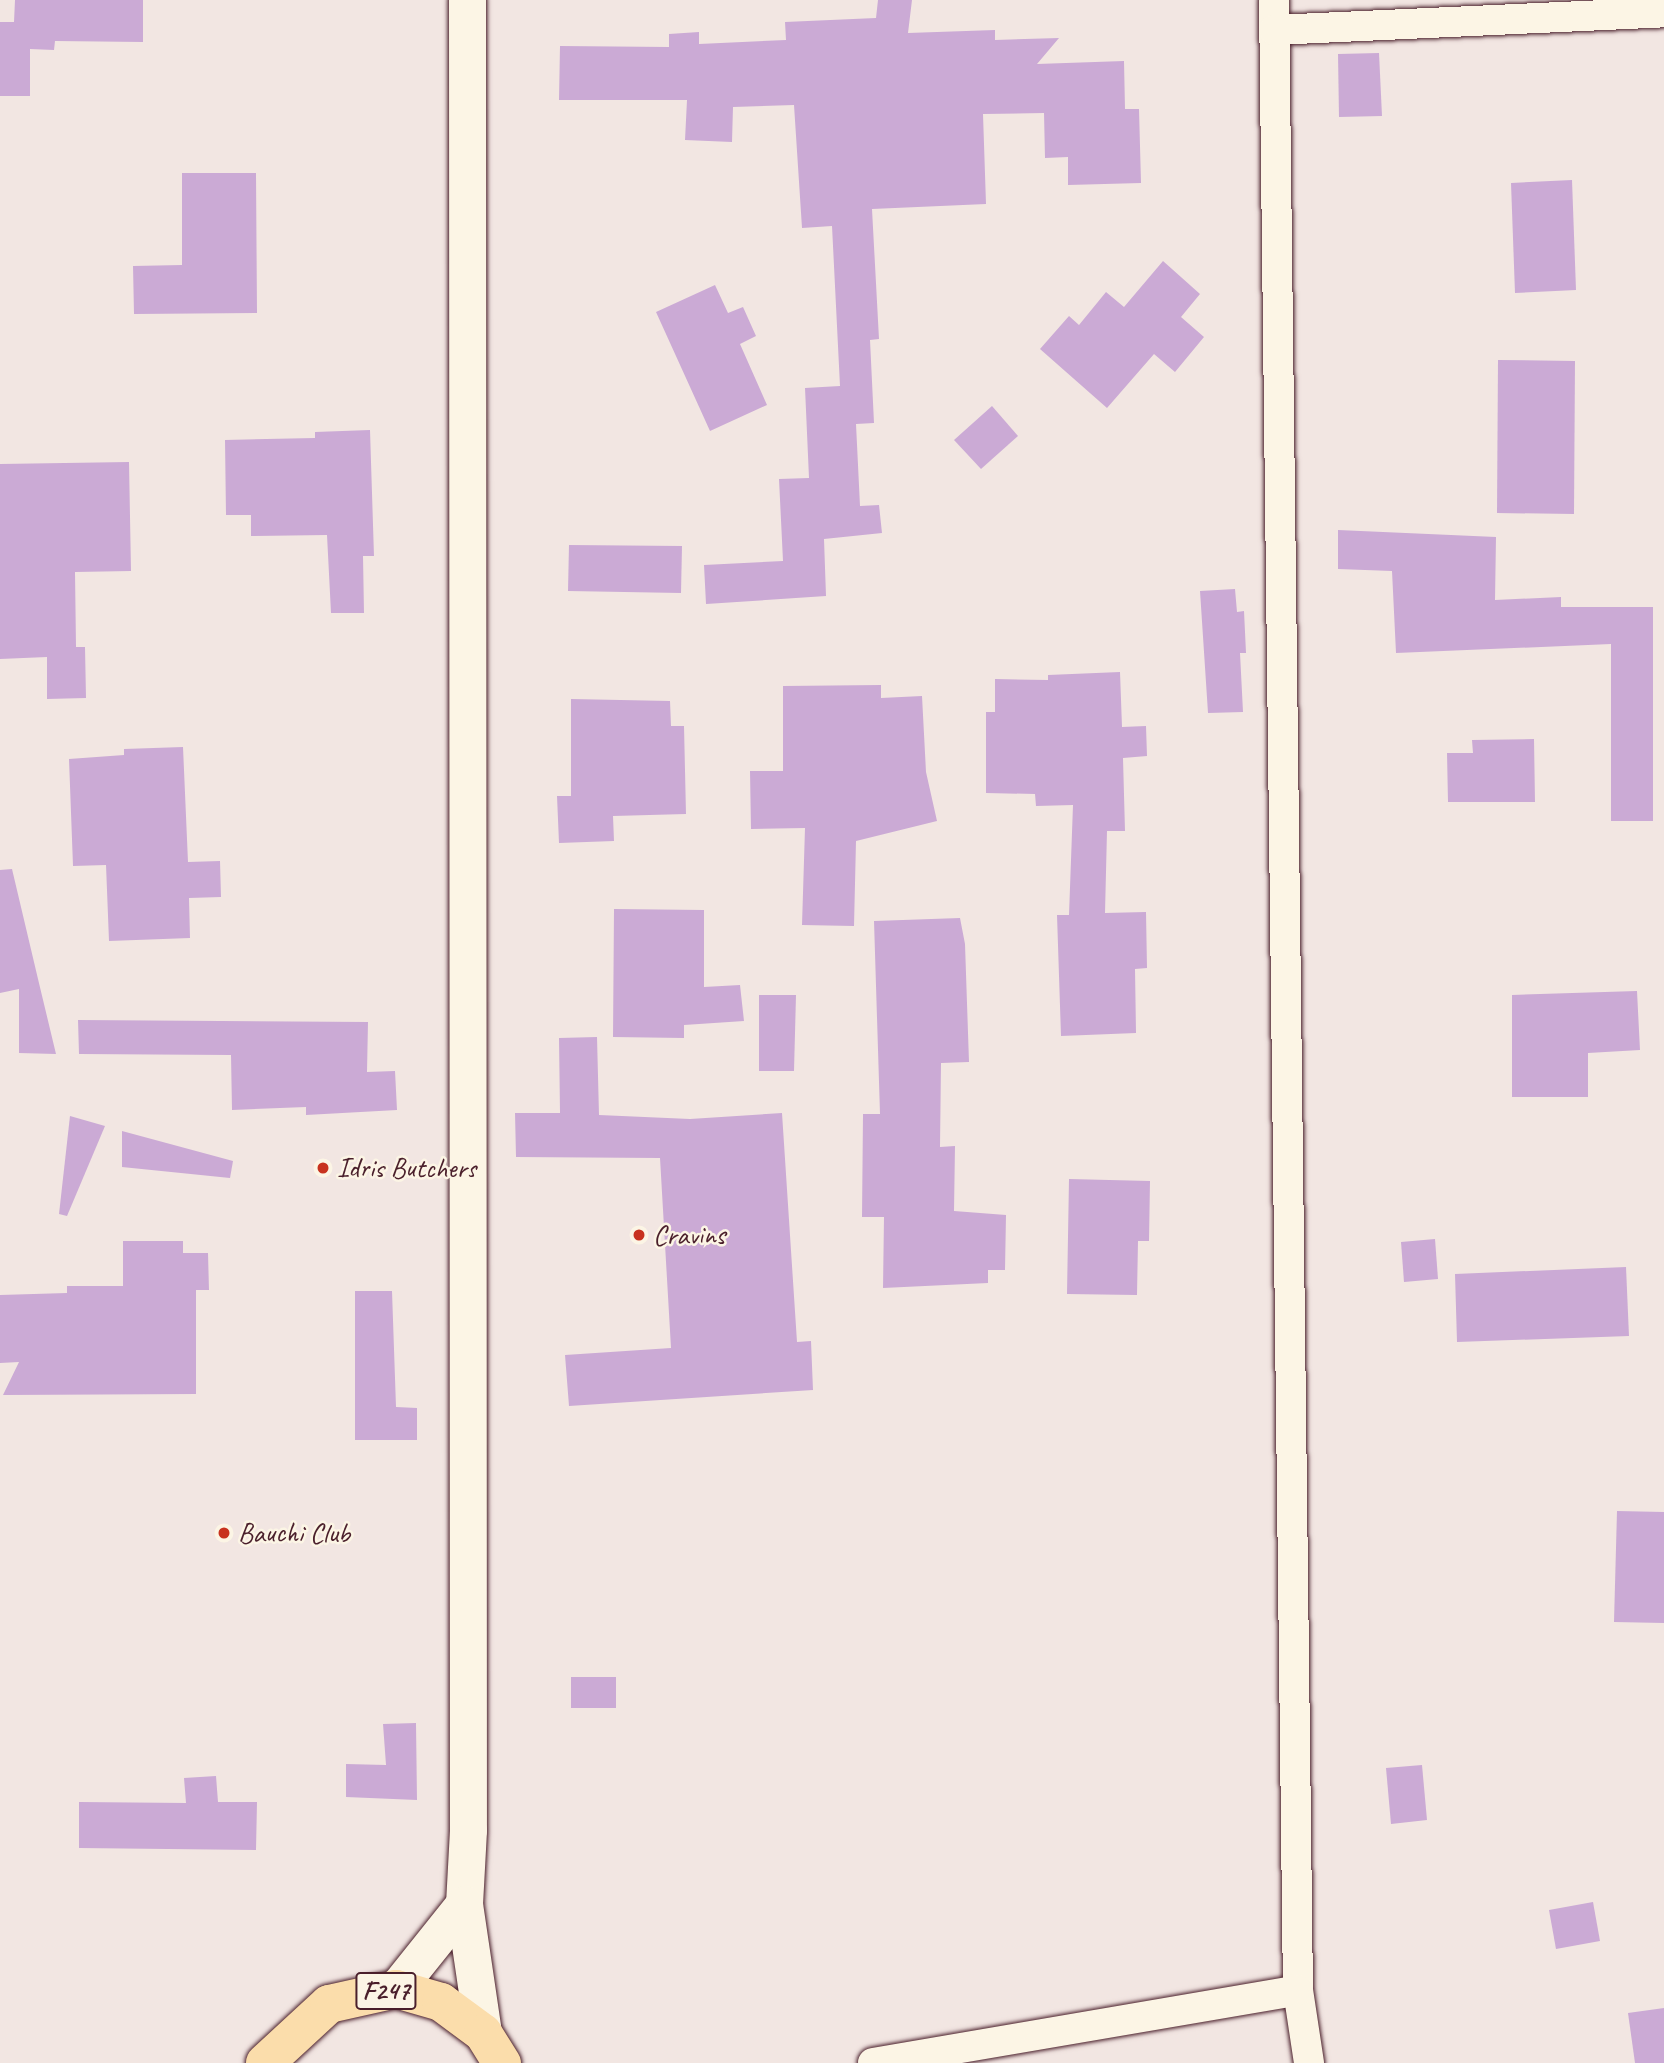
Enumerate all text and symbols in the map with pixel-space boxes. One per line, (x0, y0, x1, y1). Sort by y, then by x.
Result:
place label: Idris Butchers (337, 1151, 476, 1185)
marker: Idris Butchers (315, 1160, 331, 1176)
place label: Cravins (653, 1218, 725, 1252)
marker: Cravins (631, 1227, 647, 1243)
place label: Bauchi Club (238, 1516, 350, 1550)
marker: Bauchi Club (216, 1525, 232, 1541)
road number: F247 (354, 1968, 418, 2014)

